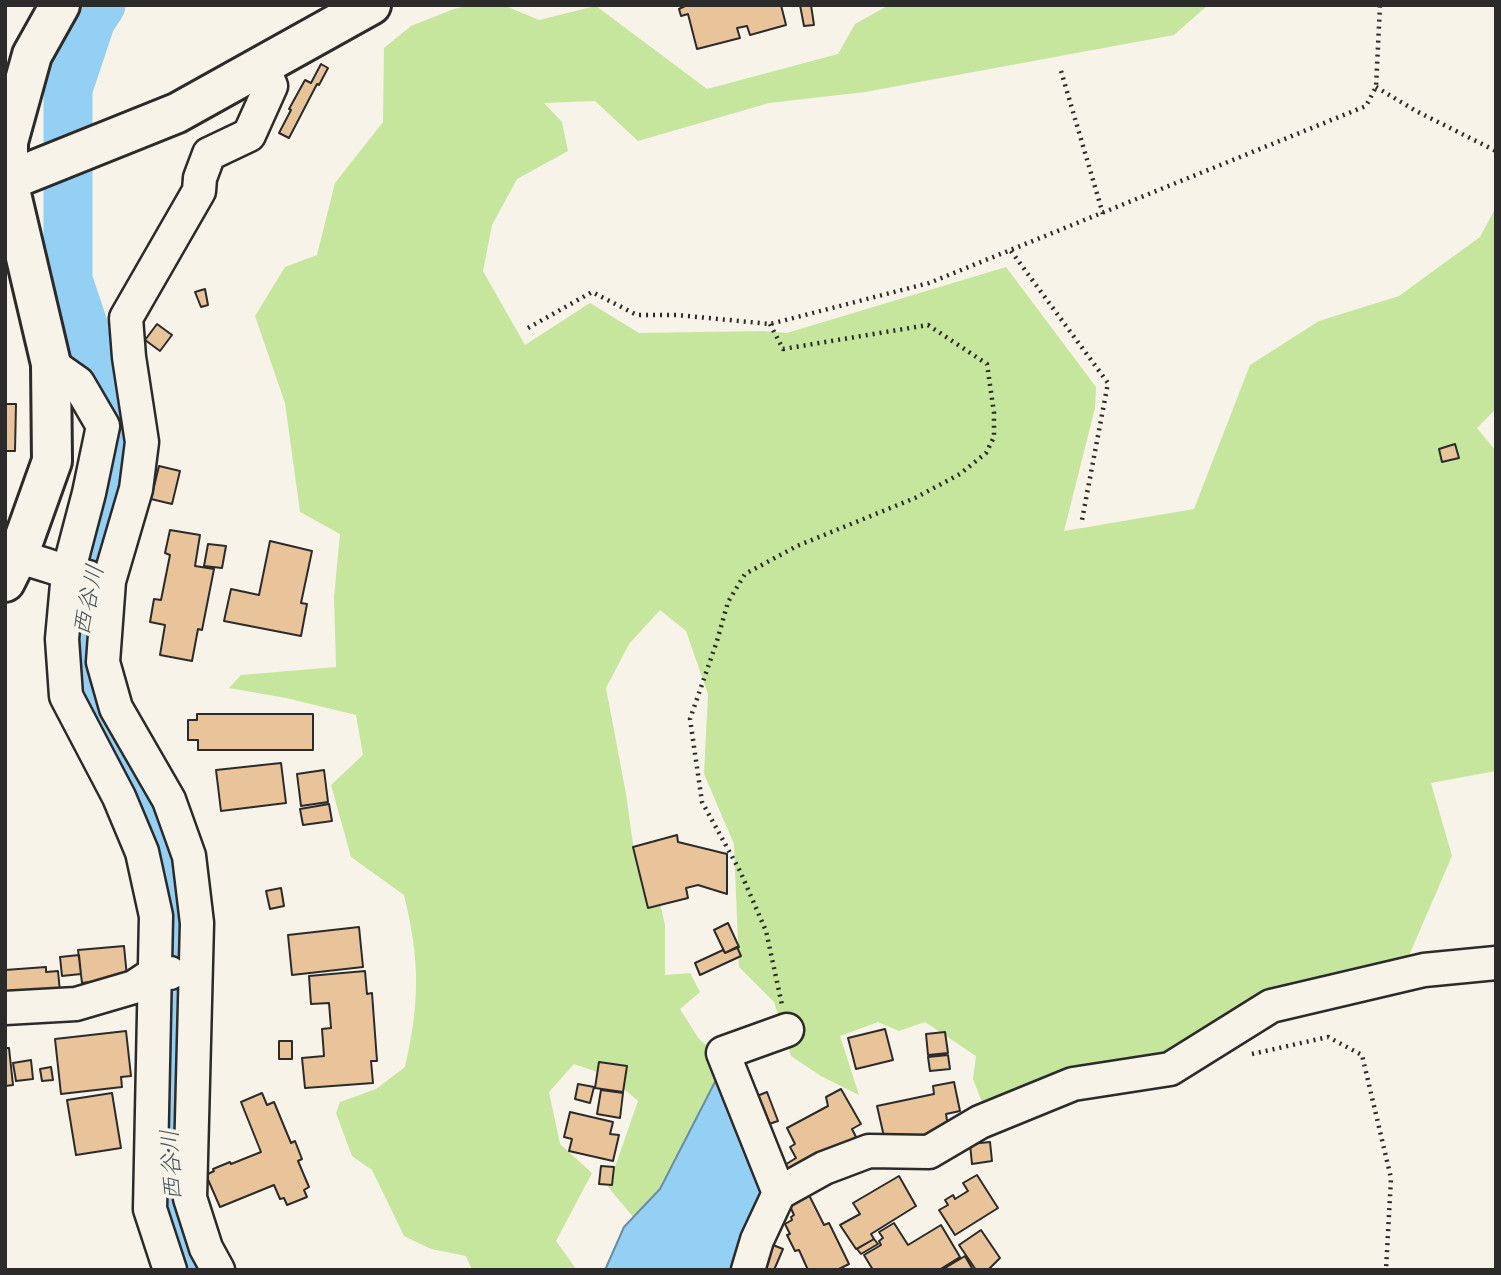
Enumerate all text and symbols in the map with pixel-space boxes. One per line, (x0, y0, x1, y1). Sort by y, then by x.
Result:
water label: 西谷川 (67, 562, 111, 638)
water label: 西谷川 (156, 1128, 188, 1202)

